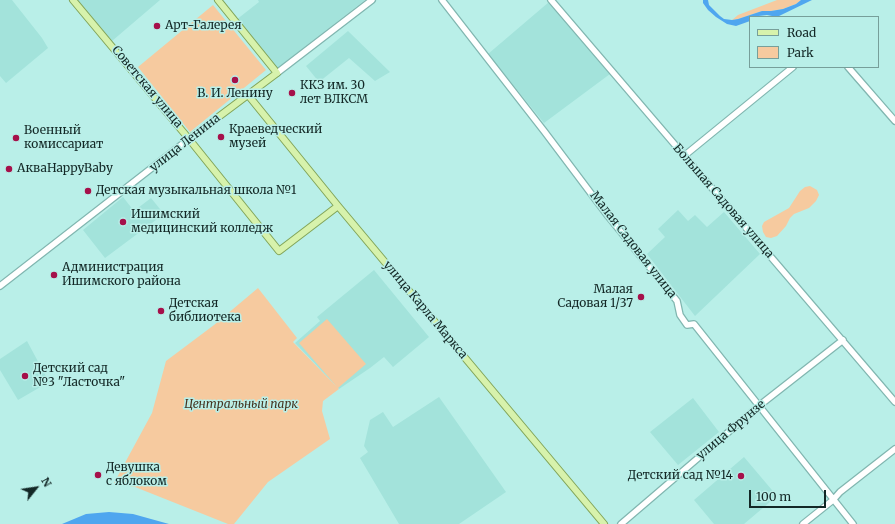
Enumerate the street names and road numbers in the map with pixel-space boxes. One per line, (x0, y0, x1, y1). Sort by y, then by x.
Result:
street label: Советская улица (109, 43, 185, 131)
street label: улица Ленина (147, 111, 223, 175)
street label: Большая Садовая улица (670, 141, 776, 261)
street label: Малая Садовая улица (587, 189, 679, 301)
street label: улица Карла Маркса (380, 258, 470, 362)
street label: улица Фрунзе (694, 397, 768, 463)

